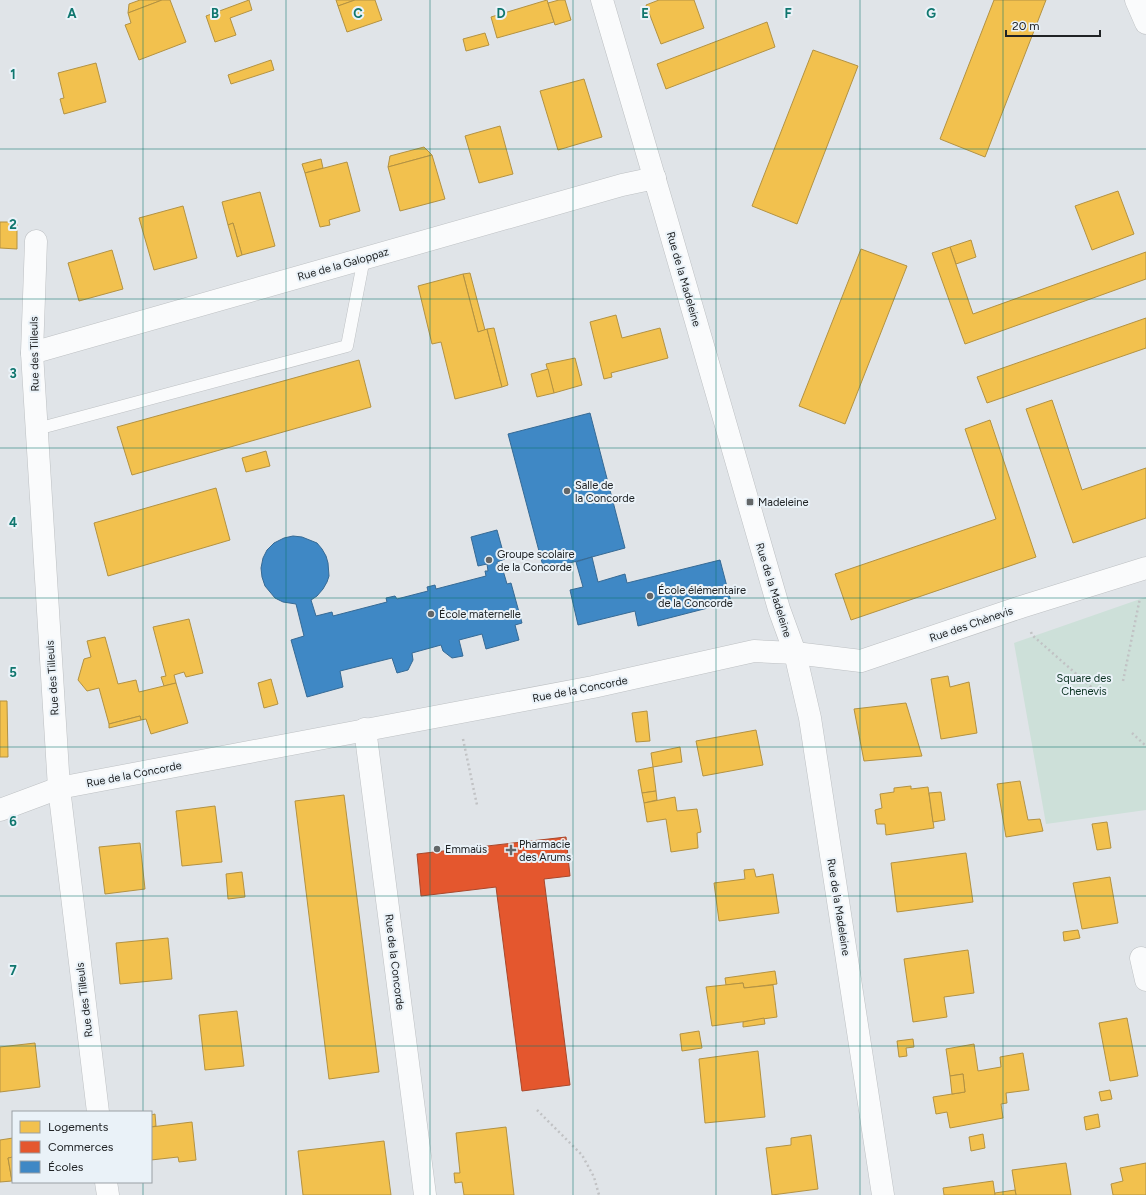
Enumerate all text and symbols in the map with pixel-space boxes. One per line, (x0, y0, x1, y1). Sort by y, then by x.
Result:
text: A (67, 6, 77, 21)
text: B (211, 6, 219, 21)
text: C (353, 6, 363, 21)
text: D (496, 6, 506, 21)
text: E (641, 6, 649, 21)
text: F (784, 6, 792, 21)
text: G (926, 6, 936, 21)
scale bar (1006, 12, 1100, 38)
text: 20 m (1012, 19, 1040, 33)
text: 1 (10, 67, 16, 82)
text: 2 (9, 217, 17, 232)
street label: Rue de la Madeleine (664, 230, 703, 328)
street label: Rue de la Galoppaz (296, 245, 390, 284)
street label: Rue des Tilleuls (27, 316, 42, 392)
text: 3 (9, 366, 17, 381)
place label: Salle de la Concorde (575, 479, 635, 505)
marker: Salle de la Concorde (562, 486, 572, 496)
place label: Madeleine (758, 496, 809, 509)
marker: Madeleine (745, 497, 755, 507)
text: 4 (9, 515, 17, 530)
street label: Rue de la Madeleine (753, 541, 794, 639)
place label: Groupe scolaire de la Concorde (497, 548, 575, 574)
marker: Groupe scolaire de la Concorde (484, 555, 494, 565)
place label: École élémentaire de la Concorde (658, 584, 746, 610)
marker: École élémentaire de la Concorde (645, 591, 655, 601)
street label: Rue des Chènevis (928, 604, 1015, 645)
place label: École maternelle (439, 608, 521, 621)
marker: École maternelle (426, 609, 436, 619)
street label: Rue des Tilleuls (43, 640, 62, 716)
text: 5 (9, 665, 17, 680)
park label: Square des Chenevis (1057, 672, 1111, 698)
street label: Rue de la Concorde (531, 674, 629, 705)
street label: Rue de la Concorde (85, 759, 183, 790)
text: 6 (9, 814, 17, 829)
place label: Pharmacie des Arums (519, 838, 571, 864)
place label: Emmaüs (445, 843, 487, 856)
marker: Emmaüs (432, 844, 442, 854)
marker: Pharmacie des Arums (506, 845, 516, 855)
street label: Rue de la Madeleine (824, 858, 853, 957)
street label: Rue de la Concorde (382, 913, 407, 1011)
street label: Rue des Tilleuls (73, 962, 96, 1038)
text: 7 (9, 963, 17, 978)
legend (12, 1111, 152, 1183)
text: Logements (48, 1120, 109, 1134)
text: Commerces (48, 1140, 114, 1154)
text: Écoles (48, 1160, 84, 1174)

